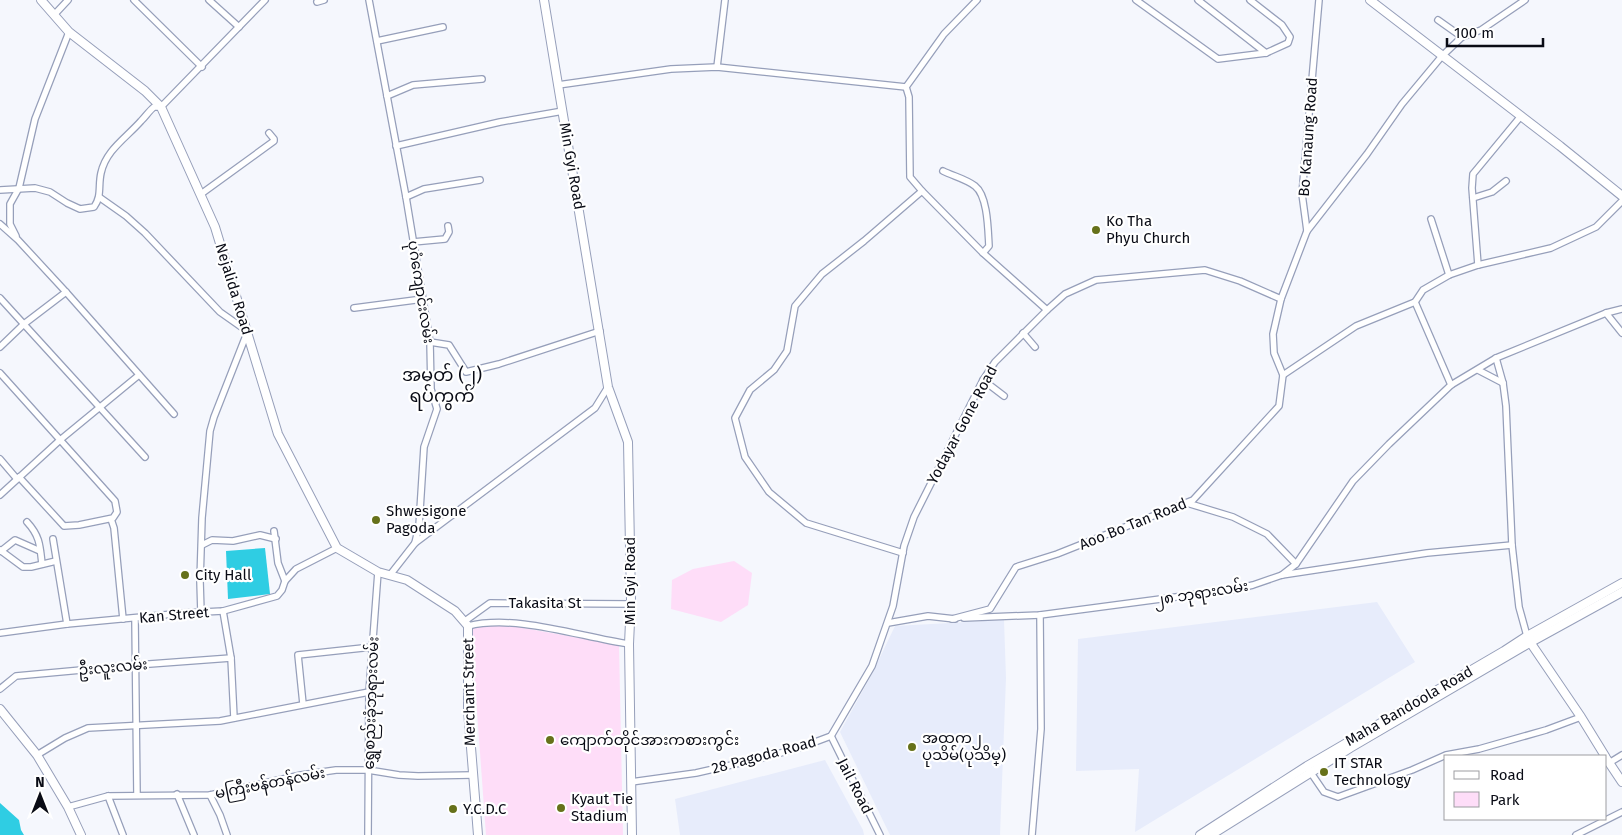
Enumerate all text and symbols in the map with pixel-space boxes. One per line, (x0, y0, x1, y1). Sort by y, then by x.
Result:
scale bar (1447, 15, 1543, 47)
text: 100 m (1454, 24, 1494, 42)
street label: Bo Kanaung Road (1295, 77, 1321, 197)
street label: Min Gyi Road (555, 121, 589, 211)
place label: Ko Tha Phyu Church (1106, 212, 1190, 247)
marker: Ko Tha Phyu Church (1090, 224, 1102, 236)
street label: ပုဂံကျောင်းလမ်း (401, 239, 439, 345)
street label: Nejalida Road (212, 241, 256, 337)
district label: အမှတ် (၂) ရပ်ကွက် (402, 362, 482, 411)
street label: Yodayar Gone Road (923, 363, 1001, 487)
street label: Aoo Bo Tan Road (1077, 494, 1189, 554)
place label: Shwesigone Pagoda (386, 502, 466, 537)
marker: Shwesigone Pagoda (370, 514, 382, 526)
street label: Min Gyi Road (621, 537, 639, 625)
place label: City Hall (195, 566, 252, 584)
marker: City Hall (179, 569, 191, 581)
street label: ၂၈ ဘုရားလမ်း (1152, 576, 1250, 612)
street label: Takasita St (509, 594, 582, 612)
street label: Kan Street (138, 603, 210, 627)
street label: ရွှေစည်းခုံဘုရားလမ်း (359, 636, 385, 770)
street label: Merchant Street (459, 637, 479, 746)
street label: ဦးလူးလမ်း (78, 654, 149, 682)
street label: Maha Bandoola Road (1342, 662, 1476, 750)
place label: အထက၂ ပုသိမ်(ပုသိမ္) (922, 729, 1006, 767)
place label: ကျောက်တိုင်အားကစားကွင်း (560, 730, 739, 752)
street label: 28 Pagoda Road (710, 732, 818, 778)
marker: ကျောက်တိုင်အားကစားကွင်း (544, 734, 556, 746)
marker: အထက၂ ပုသိမ်(ပုသိမ္) (906, 741, 918, 753)
place label: IT STAR Technology (1334, 754, 1411, 789)
street label: Jail Road (833, 755, 877, 817)
legend (1444, 755, 1607, 820)
street label: မကြီးဗန်တန်လမ်း (213, 763, 327, 805)
marker: IT STAR Technology (1318, 766, 1330, 778)
text: Road (1490, 766, 1525, 784)
north arrow (15, 770, 65, 820)
text: N (35, 774, 45, 791)
place label: Kyaut Tie Stadium (571, 790, 633, 825)
text: Park (1490, 791, 1520, 809)
place label: Y.C.D.C (463, 800, 507, 818)
marker: Kyaut Tie Stadium (555, 802, 567, 814)
marker: Y.C.D.C (447, 803, 459, 815)

